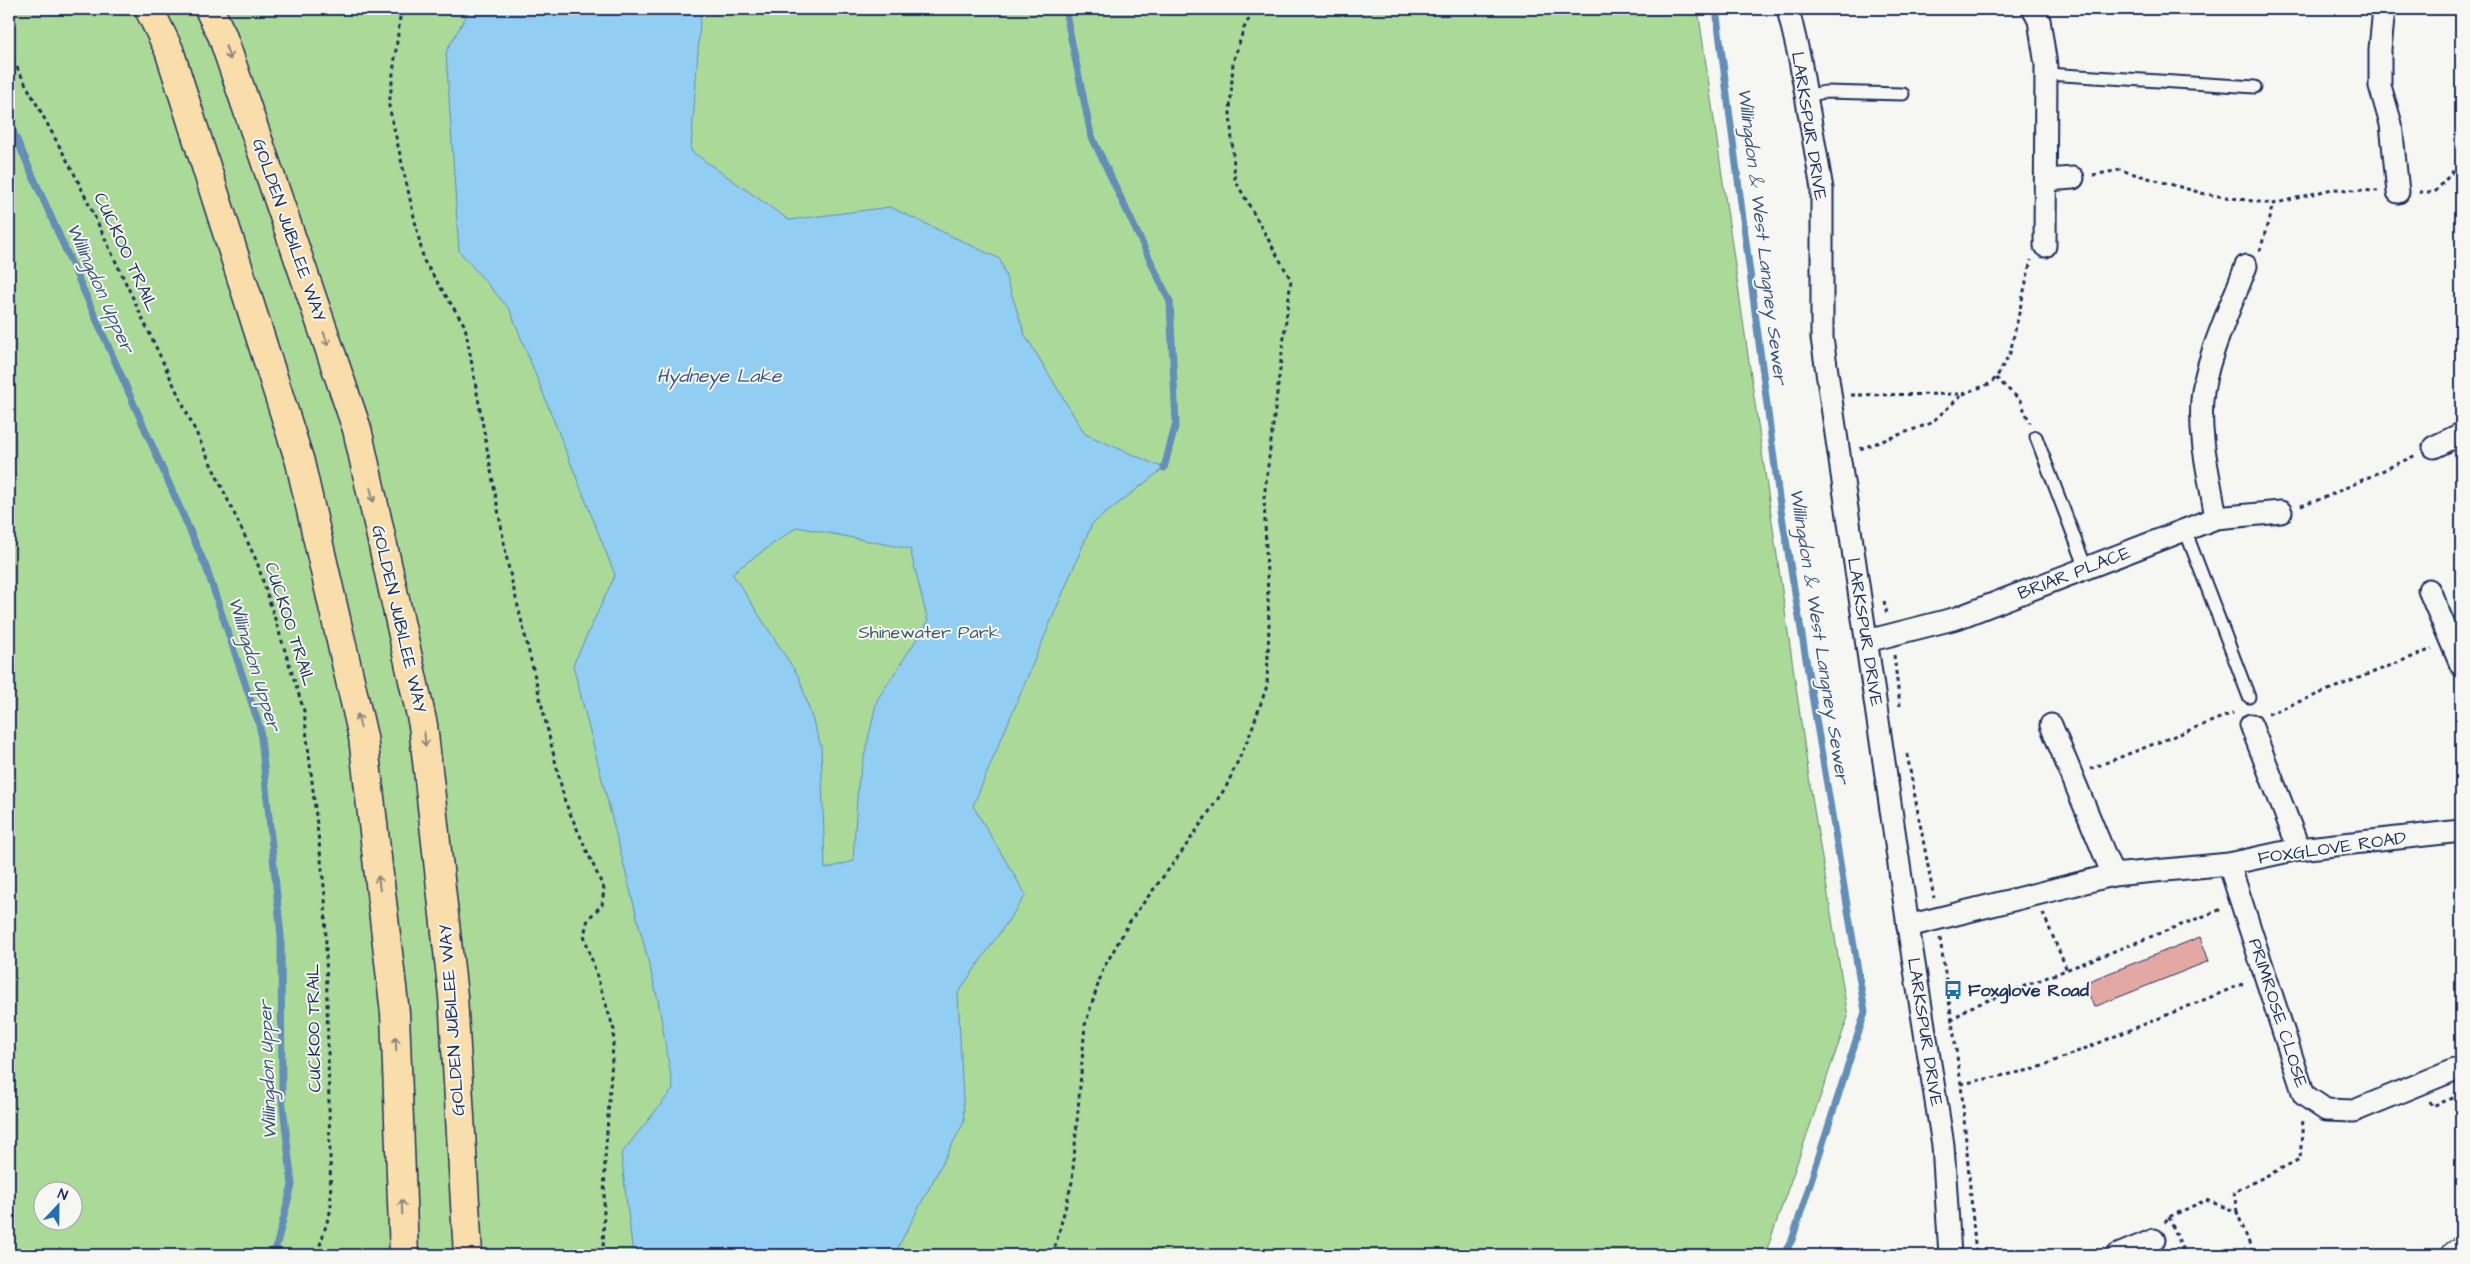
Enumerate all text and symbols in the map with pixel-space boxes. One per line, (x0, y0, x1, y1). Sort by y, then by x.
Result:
one-way arrow (224, 45, 233, 61)
street label: LARKSPUR DRIVE (1785, 50, 1833, 202)
water label: Willingdon & West Langney Sewer (1730, 86, 1794, 388)
street label: GOLDEN JUBILEE WAY (246, 135, 332, 325)
street label: CUCKOO TRAIL (87, 188, 165, 316)
water label: Willingdon Upper (59, 219, 142, 359)
one-way arrow (322, 331, 331, 347)
water label: Hydneye Lake (657, 363, 783, 390)
one-way arrow (368, 487, 377, 503)
water label: Willingdon & West Langney Sewer (1782, 487, 1856, 788)
street label: GOLDEN JUBILEE WAY (365, 523, 433, 716)
street label: BRIAR PLACE (2014, 540, 2134, 606)
street label: LARKSPUR DRIVE (1841, 556, 1889, 708)
street label: CUCKOO TRAIL (258, 559, 322, 690)
water label: Willingdon Upper (221, 594, 288, 737)
park label: Shinewater Park (858, 620, 1000, 645)
one-way arrow (354, 714, 363, 730)
one-way arrow (420, 731, 430, 747)
street label: FOXGLOVE ROAD (2256, 825, 2408, 871)
one-way arrow (374, 875, 384, 891)
street label: GOLDEN JUBILEE WAY (433, 923, 471, 1117)
street label: PRIMROSE CLOSE (2242, 935, 2314, 1091)
street label: LARKSPUR DRIVE (1901, 956, 1949, 1108)
street label: CUCKOO TRAIL (300, 963, 328, 1093)
place label: Foxglove Road (1968, 978, 2090, 1004)
bus stop icon: Foxglove Road (1942, 979, 1964, 1001)
water label: Willingdon Upper (252, 998, 284, 1140)
one-way arrow (391, 1036, 401, 1052)
north arrow (32, 1182, 82, 1232)
text: N (55, 1184, 71, 1206)
one-way arrow (397, 1199, 406, 1215)

